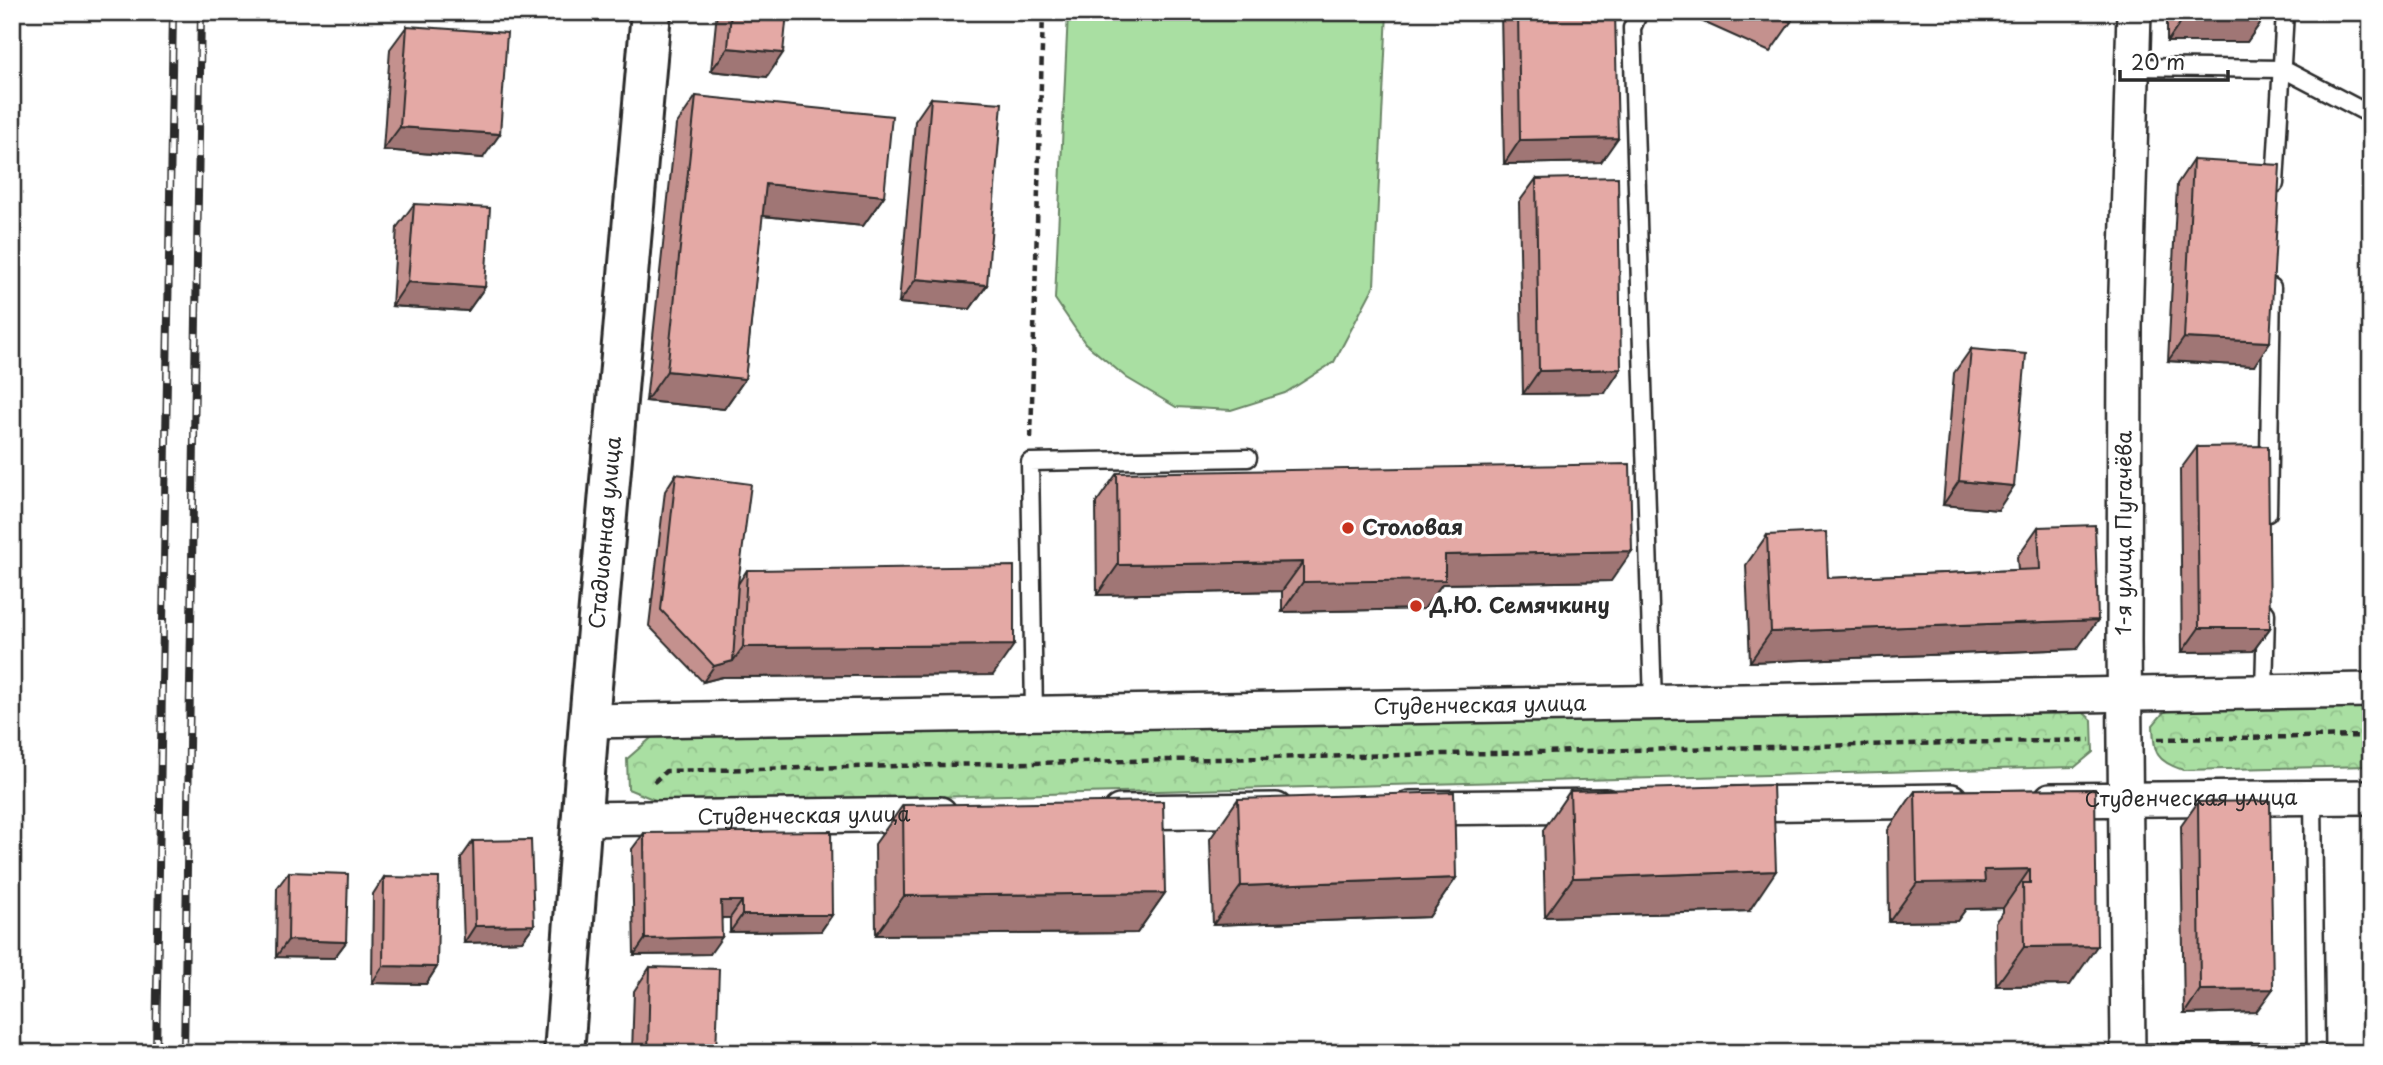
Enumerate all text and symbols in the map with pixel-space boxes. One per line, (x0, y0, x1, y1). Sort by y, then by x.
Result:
scale bar (2120, 38, 2229, 82)
text: 20 m (2131, 45, 2185, 77)
street label: 1-я улица Пугачёва (2106, 431, 2139, 635)
street label: Стадионная улица (579, 434, 628, 630)
place label: Столовая (1362, 510, 1463, 542)
marker: Столовая (1340, 520, 1356, 536)
place label: Д.Ю. Семячкину (1429, 588, 1610, 620)
marker: Д.Ю. Семячкину (1408, 598, 1424, 614)
street label: Студенческая улица (1373, 686, 1587, 721)
street label: Студенческая улица (2084, 780, 2298, 814)
street label: Студенческая улица (697, 796, 911, 831)

